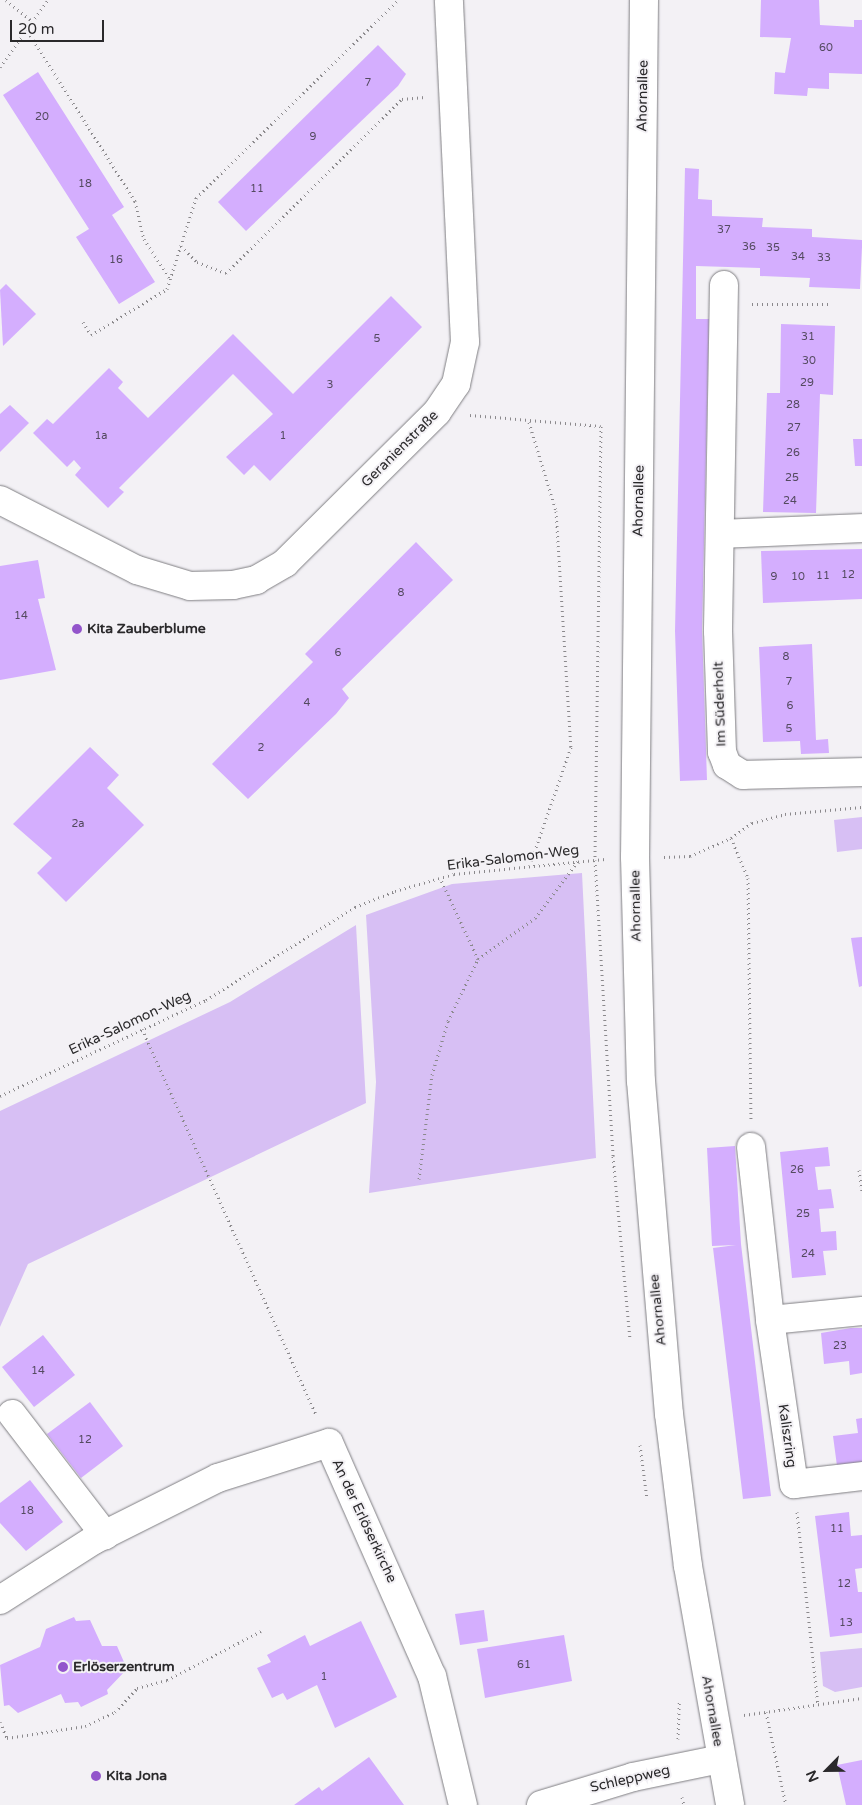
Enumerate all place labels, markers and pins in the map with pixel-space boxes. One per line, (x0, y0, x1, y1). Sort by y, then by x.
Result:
place label: Kita Zauberblume (87, 621, 206, 637)
marker: Kita Zauberblume (71, 623, 83, 635)
place label: Erlöserzentrum (73, 1659, 175, 1675)
marker: Erlöserzentrum (57, 1661, 69, 1673)
place label: Kita Jona (106, 1768, 167, 1784)
marker: Kita Jona (90, 1770, 102, 1782)

